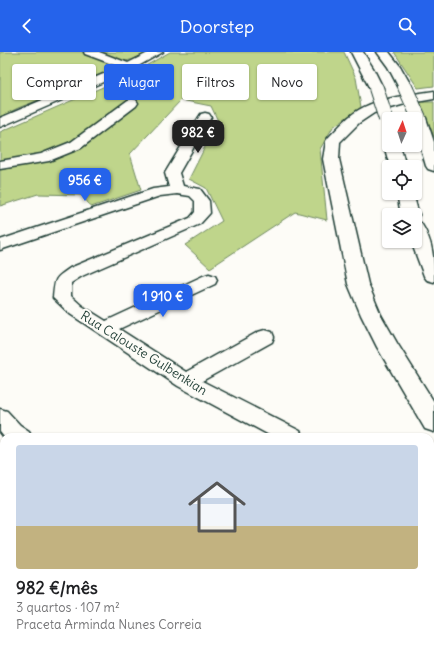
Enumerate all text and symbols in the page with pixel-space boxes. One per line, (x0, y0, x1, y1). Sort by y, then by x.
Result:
icon: back (16, 15, 38, 37)
text: Doorstep (180, 15, 254, 38)
icon: search (396, 15, 418, 37)
chip: Comprar (12, 64, 96, 100)
chip: Alugar (104, 64, 174, 100)
chip: Filtros (182, 64, 249, 100)
chip: Novo (257, 64, 317, 100)
north arrow (382, 112, 422, 152)
map controls (382, 112, 422, 248)
pin: 982 € (170, 120, 226, 154)
text: 982 € (181, 124, 215, 141)
button: locate (382, 160, 422, 200)
pin: 956 € (57, 168, 113, 202)
text: 956 € (68, 172, 102, 189)
button: layers (382, 208, 422, 248)
pin: 1 910 € (126, 284, 200, 318)
text: 1 910 € (143, 288, 183, 305)
street label: Rua Calouste Gulbenkian (77, 307, 211, 399)
icon: home (181, 471, 253, 543)
text: 982 €/mês (16, 577, 98, 599)
text: 3 quartos · 107 m² (16, 599, 120, 616)
text: Praceta Arminda Nunes Correia (16, 616, 202, 633)

